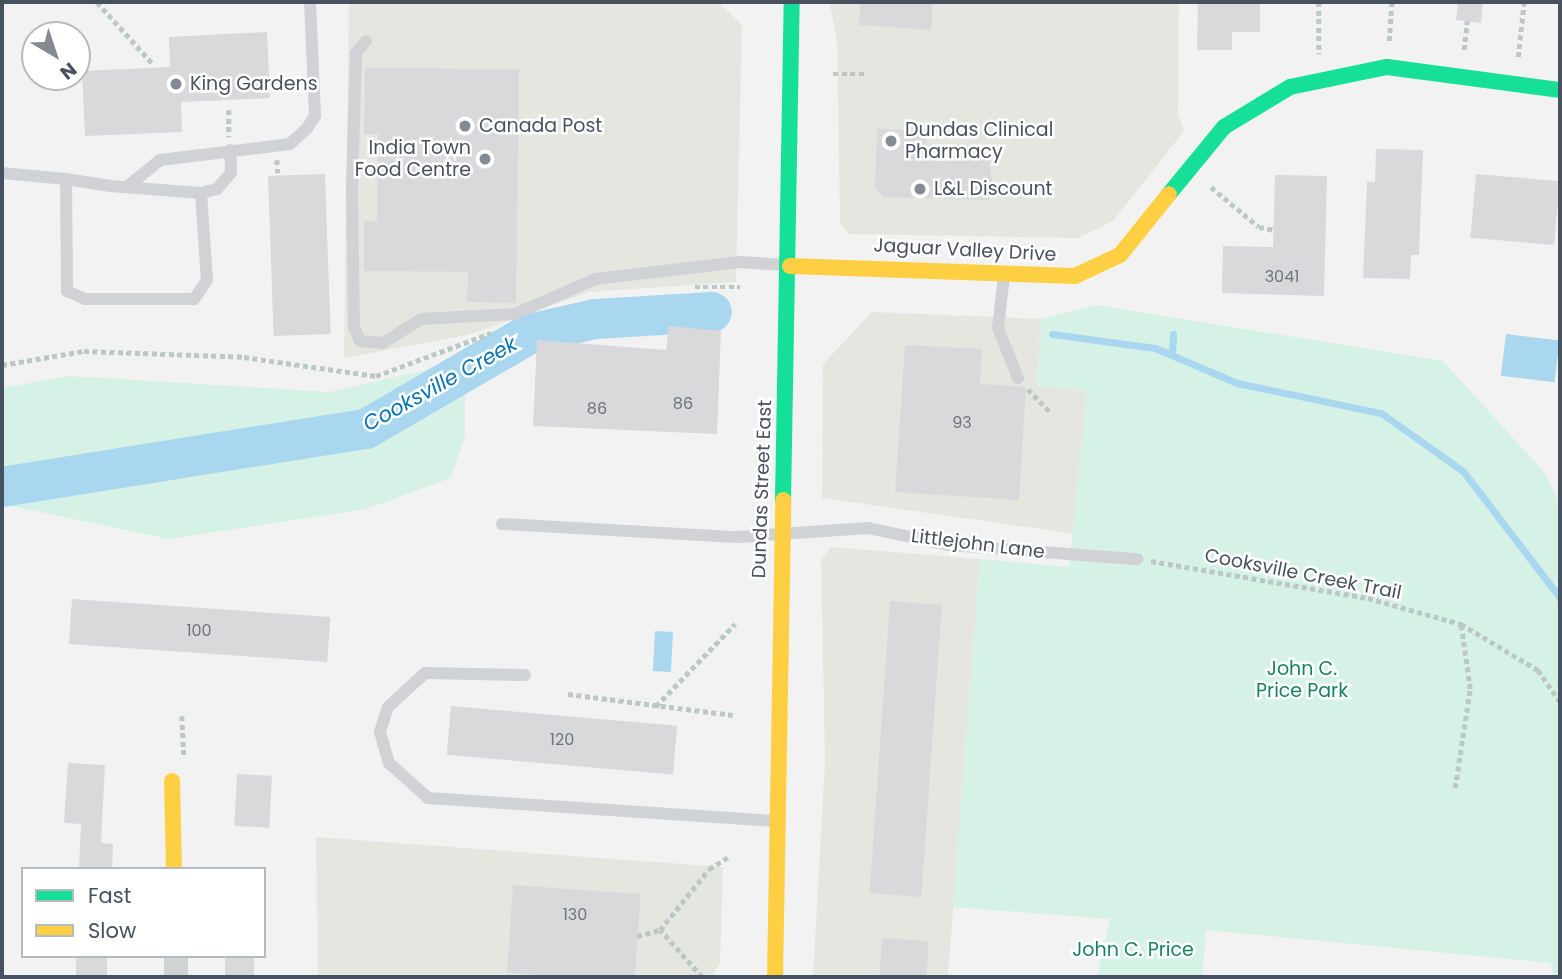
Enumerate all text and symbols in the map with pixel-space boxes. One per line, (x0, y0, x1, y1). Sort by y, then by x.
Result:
north arrow (21, 21, 91, 91)
text: N (54, 56, 82, 86)
place label: King Gardens (190, 73, 318, 95)
marker: King Gardens (168, 76, 184, 92)
place label: Canada Post (479, 115, 602, 137)
marker: Canada Post (457, 118, 473, 134)
place label: Dundas Clinical Pharmacy (905, 119, 1053, 163)
marker: Dundas Clinical Pharmacy (883, 133, 899, 149)
place label: India Town Food Centre (355, 137, 471, 181)
marker: India Town Food Centre (477, 151, 493, 167)
place label: L&L Discount (934, 178, 1052, 200)
marker: L&L Discount (912, 181, 928, 197)
street label: Jaguar Valley Drive (873, 234, 1057, 266)
house number: 3041 (1265, 267, 1299, 287)
water label: Cooksville Creek (359, 331, 521, 437)
house number: 86 (673, 394, 693, 414)
house number: 86 (587, 399, 607, 419)
street label: Dundas Street East (747, 399, 777, 579)
house number: 93 (952, 413, 972, 433)
street label: Littlejohn Lane (910, 524, 1046, 564)
street label: Cooksville Creek Trail (1203, 544, 1403, 604)
house number: 100 (186, 621, 212, 641)
park label: John C. Price Park (1256, 658, 1348, 702)
house number: 120 (550, 730, 574, 750)
legend (21, 867, 266, 958)
text: Fast (88, 881, 131, 910)
house number: 130 (563, 905, 587, 925)
text: Slow (88, 916, 136, 945)
park label: John C. Price (1072, 939, 1194, 961)

